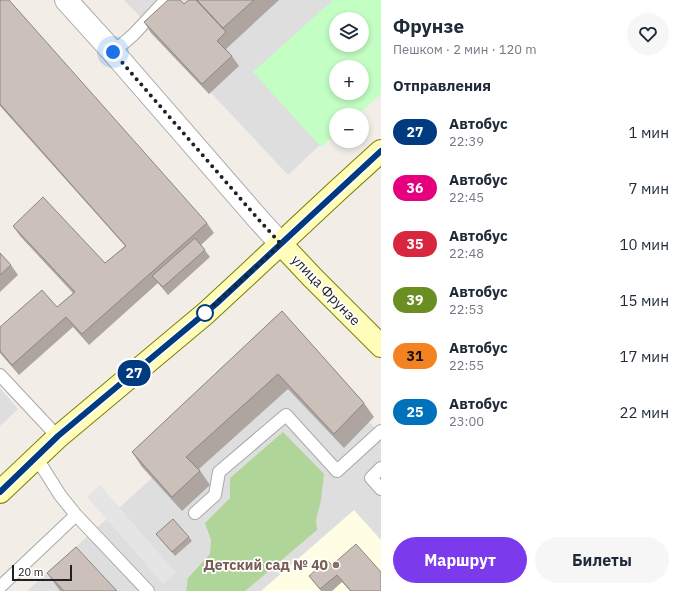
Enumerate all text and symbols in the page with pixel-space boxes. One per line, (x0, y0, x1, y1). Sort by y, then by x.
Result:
map controls (329, 12, 369, 148)
button: layers (329, 12, 369, 52)
button: heart (627, 13, 669, 55)
text: Фрунзе (393, 14, 464, 38)
text: Пешком · 2 мин · 120 m (393, 41, 537, 58)
your location (103, 42, 123, 62)
button: + (329, 60, 369, 100)
text: Отправления (393, 76, 491, 95)
button: − (329, 108, 369, 148)
text: Автобус (449, 114, 508, 133)
text: 27 (407, 123, 423, 141)
text: 1 мин (628, 123, 669, 142)
text: 22:39 (449, 133, 484, 150)
text: Автобус (449, 170, 508, 189)
text: 36 (407, 179, 423, 197)
text: 7 мин (628, 179, 669, 198)
text: 22:45 (449, 189, 484, 206)
text: Автобус (449, 226, 508, 245)
text: 35 (407, 235, 423, 253)
text: 10 мин (619, 235, 669, 254)
text: 22:48 (449, 245, 484, 262)
street label: улица Фрунзе (288, 251, 365, 330)
text: Автобус (449, 282, 508, 301)
text: 39 (407, 291, 423, 309)
text: 15 мин (619, 291, 669, 310)
text: 22:53 (449, 301, 484, 318)
unlabelled marker (196, 304, 214, 322)
text: Автобус (449, 338, 508, 357)
text: 31 (407, 347, 423, 365)
text: 17 мин (619, 347, 669, 366)
text: 22:55 (449, 357, 484, 374)
line badge: 27 (116, 360, 152, 386)
text: 27 (126, 364, 142, 382)
text: Автобус (449, 394, 508, 413)
text: 25 (407, 403, 423, 421)
text: 22 мин (619, 403, 669, 422)
text: 23:00 (449, 413, 484, 430)
button: Маршрут (393, 537, 527, 583)
button: Билеты (535, 537, 669, 583)
place label: Детский сад № 40 (203, 556, 328, 574)
marker: Детский сад № 40 (331, 560, 341, 570)
scale bar (12, 563, 72, 582)
text: 20 m (18, 565, 43, 579)

